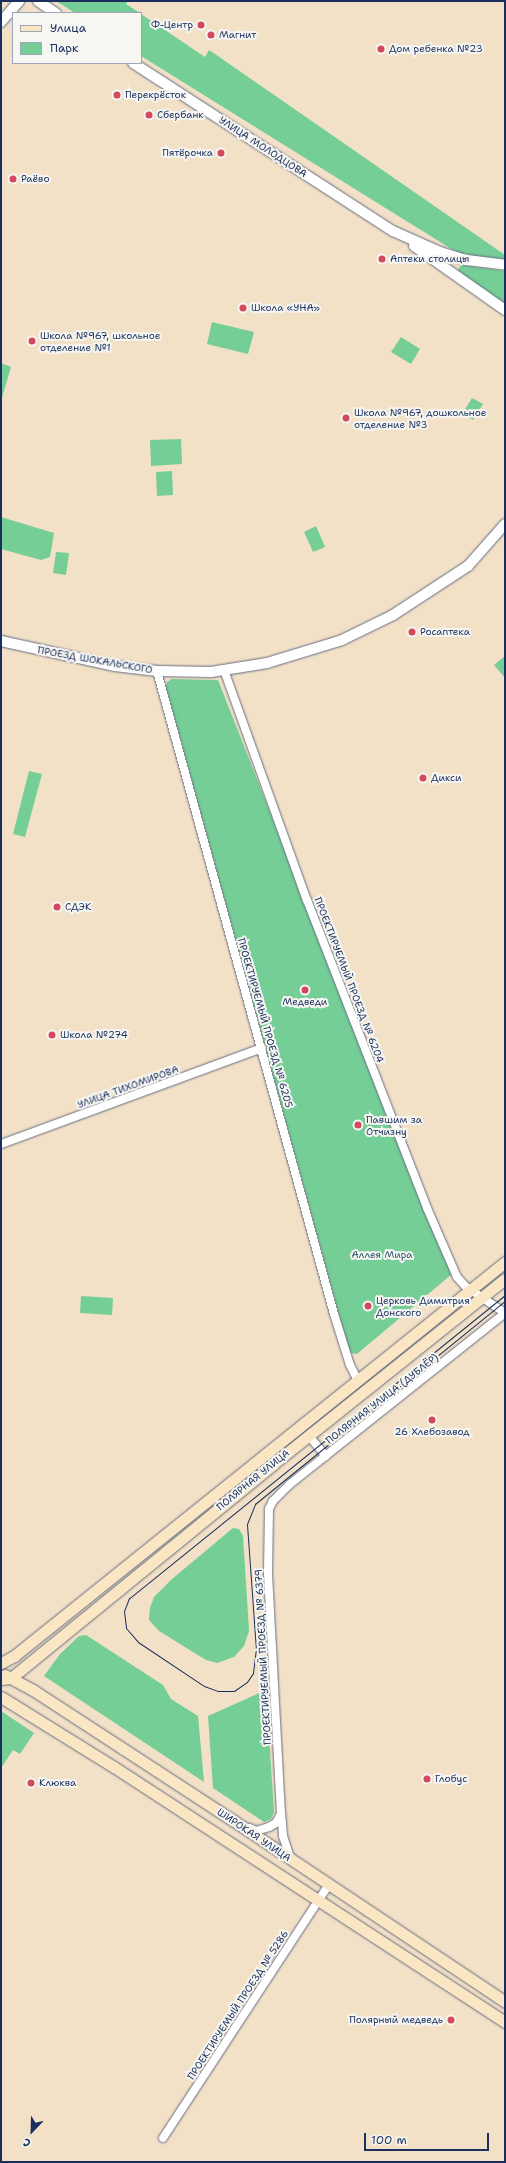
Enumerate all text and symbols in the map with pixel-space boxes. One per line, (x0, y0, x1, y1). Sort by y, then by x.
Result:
legend (12, 12, 142, 64)
place label: Ф-Центр (151, 19, 193, 31)
text: Улица (50, 20, 86, 36)
marker: Ф-Центр (196, 20, 206, 30)
place label: Магнит (219, 29, 256, 41)
marker: Магнит (206, 30, 216, 40)
text: Парк (50, 40, 78, 56)
place label: Дом ребенка №23 (389, 43, 483, 55)
marker: Дом ребенка №23 (376, 44, 386, 54)
place label: Перекрёсток (125, 89, 186, 101)
marker: Перекрёсток (112, 90, 122, 100)
place label: Сбербанк (157, 109, 204, 121)
marker: Сбербанк (144, 110, 154, 120)
street label: УЛИЦА МОЛОДЦОВА (217, 114, 309, 180)
place label: Пятёрочка (162, 147, 213, 159)
marker: Пятёрочка (216, 148, 226, 158)
place label: Раёво (21, 173, 49, 185)
marker: Раёво (8, 174, 18, 184)
place label: Аптеки столицы (390, 253, 469, 265)
marker: Аптеки столицы (377, 254, 387, 264)
place label: Школа «УНА» (251, 302, 320, 314)
marker: Школа «УНА» (238, 303, 248, 313)
place label: Школа №967, школьное отделение №1 (40, 329, 161, 352)
marker: Школа №967, школьное отделение №1 (27, 336, 37, 346)
place label: Школа №967, дошкольное отделение №3 (354, 406, 488, 430)
marker: Школа №967, дошкольное отделение №3 (341, 413, 351, 423)
place label: Росаптека (420, 626, 470, 638)
marker: Росаптека (407, 627, 417, 637)
street label: ПРОЕЗД ШОКАЛЬСКОГО (37, 644, 153, 676)
place label: Дикси (431, 772, 461, 784)
marker: Дикси (418, 773, 428, 783)
street label: ПРОЕКТИРУЕМЫЙ ПРОЕЗД № 6204 (312, 895, 386, 1065)
place label: СДЭК (65, 901, 91, 913)
marker: СДЭК (52, 902, 62, 912)
street label: ПРОЕКТИРУЕМЫЙ ПРОЕЗД № 6205 (235, 937, 295, 1109)
marker: Медведи (300, 985, 310, 995)
place label: Медведи (283, 996, 327, 1008)
place label: Школа №274 (60, 1029, 128, 1041)
marker: Школа №274 (47, 1030, 57, 1040)
street label: УЛИЦА ТИХОМИРОВА (76, 1063, 180, 1111)
place label: Павшим за Отчизну (366, 1113, 422, 1136)
marker: Павшим за Отчизну (353, 1120, 363, 1130)
park label: Аллея Мира (352, 1249, 412, 1261)
place label: Церковь Димитрия Донского (376, 1294, 470, 1318)
marker: Церковь Димитрия Донского (363, 1301, 373, 1311)
street label: ПОЛЯРНАЯ УЛИЦА (ДУБЛЁР) (323, 1351, 441, 1447)
marker: 26 Хлебозавод (427, 1415, 437, 1425)
place label: 26 Хлебозавод (394, 1426, 470, 1438)
street label: ПОЛЯРНАЯ УЛИЦА (214, 1447, 292, 1513)
street label: ПРОЕКТИРУЕМЫЙ ПРОЕЗД № 6379 (252, 1569, 274, 1745)
place label: Глобус (435, 1773, 467, 1785)
marker: Глобус (422, 1774, 432, 1784)
place label: Клюква (39, 1777, 76, 1789)
marker: Клюква (26, 1778, 36, 1788)
street label: ШИРОКАЯ УЛИЦА (215, 1806, 293, 1864)
street label: ПРОЕКТИРУЕМЫЙ ПРОЕЗД № 5286 (185, 1928, 291, 2082)
place label: Полярный медведь (349, 2014, 443, 2026)
marker: Полярный медведь (446, 2015, 456, 2025)
north arrow (12, 2111, 52, 2151)
scale bar (366, 2125, 491, 2151)
text: 100 m (371, 2132, 407, 2148)
text: С (21, 2134, 33, 2151)

